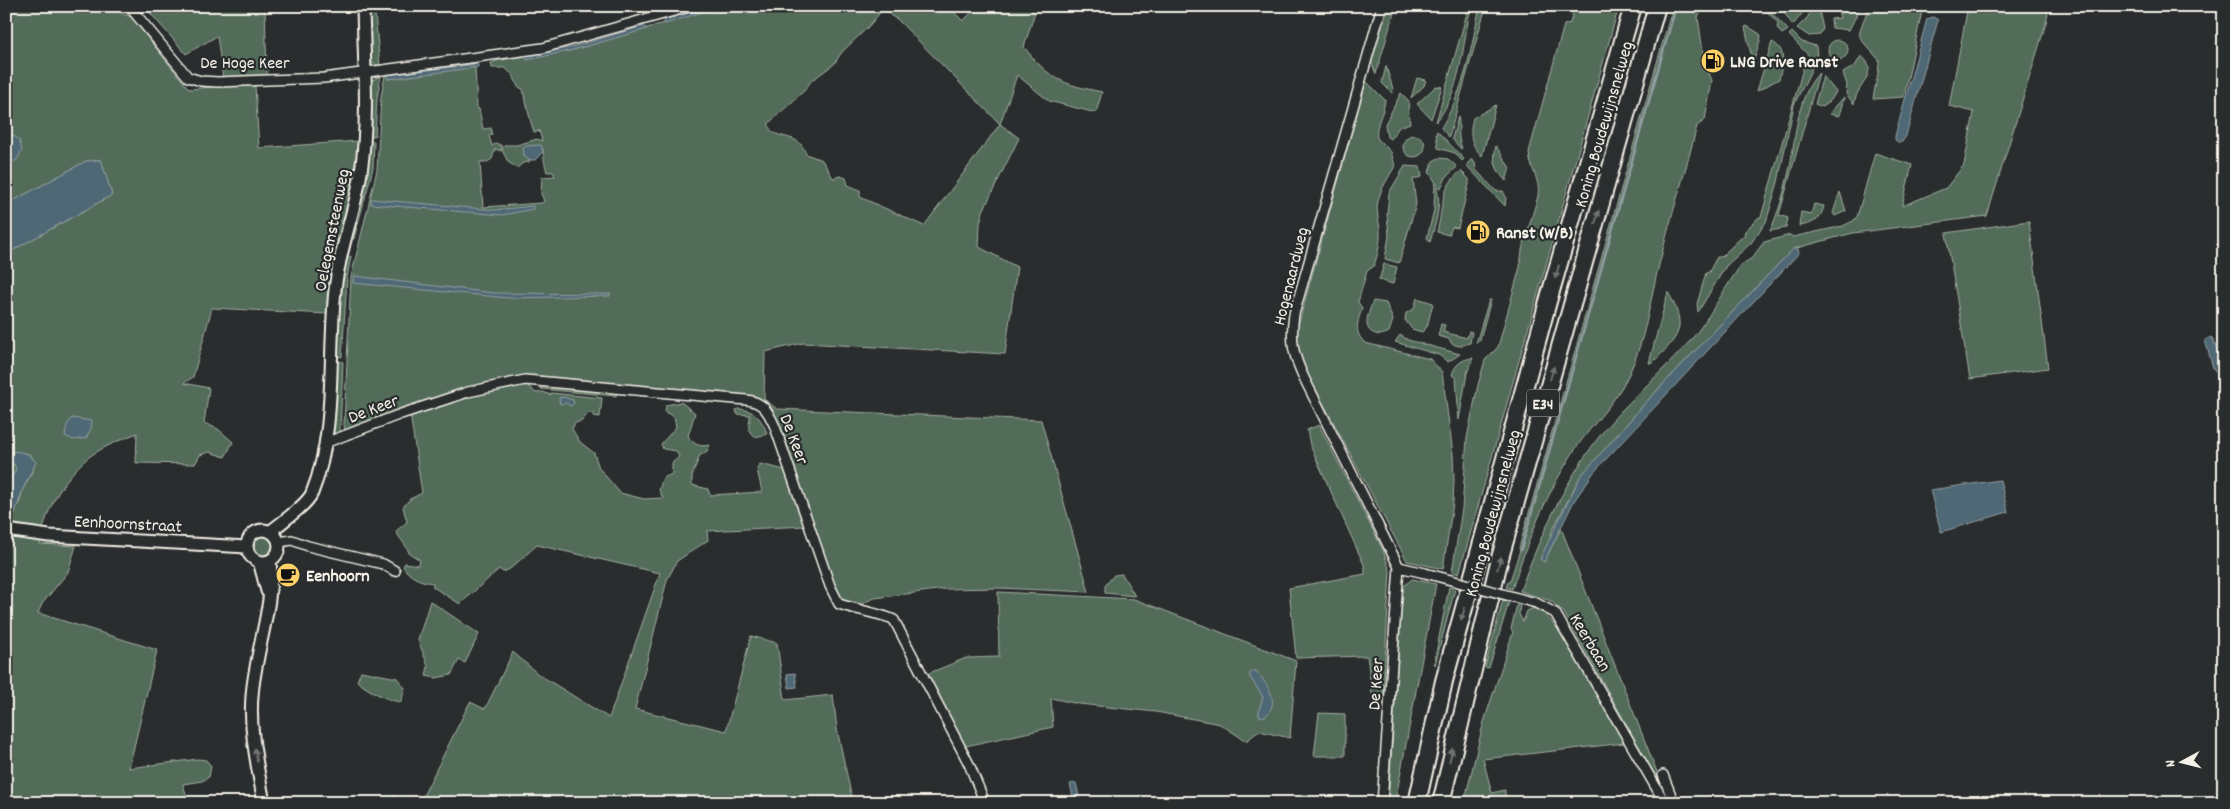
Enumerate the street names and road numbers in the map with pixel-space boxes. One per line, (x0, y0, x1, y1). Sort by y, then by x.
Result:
street label: Koning Boudewijnsnelweg (1570, 38, 1641, 211)
street label: De Hoge Keer (200, 52, 290, 77)
street label: Oelegemsteenweg (309, 167, 358, 294)
street label: Hogenaardweg (1268, 225, 1317, 329)
street label: De Keer (345, 389, 403, 431)
road number: E34 (1527, 389, 1559, 416)
street label: De Keer (772, 411, 814, 469)
street label: Koning Boudewijnsnelweg (1460, 427, 1529, 600)
street label: Eenhoornstraat (73, 510, 183, 541)
street label: Keerbaan (1562, 609, 1616, 677)
street label: De Keer (1363, 657, 1392, 711)

